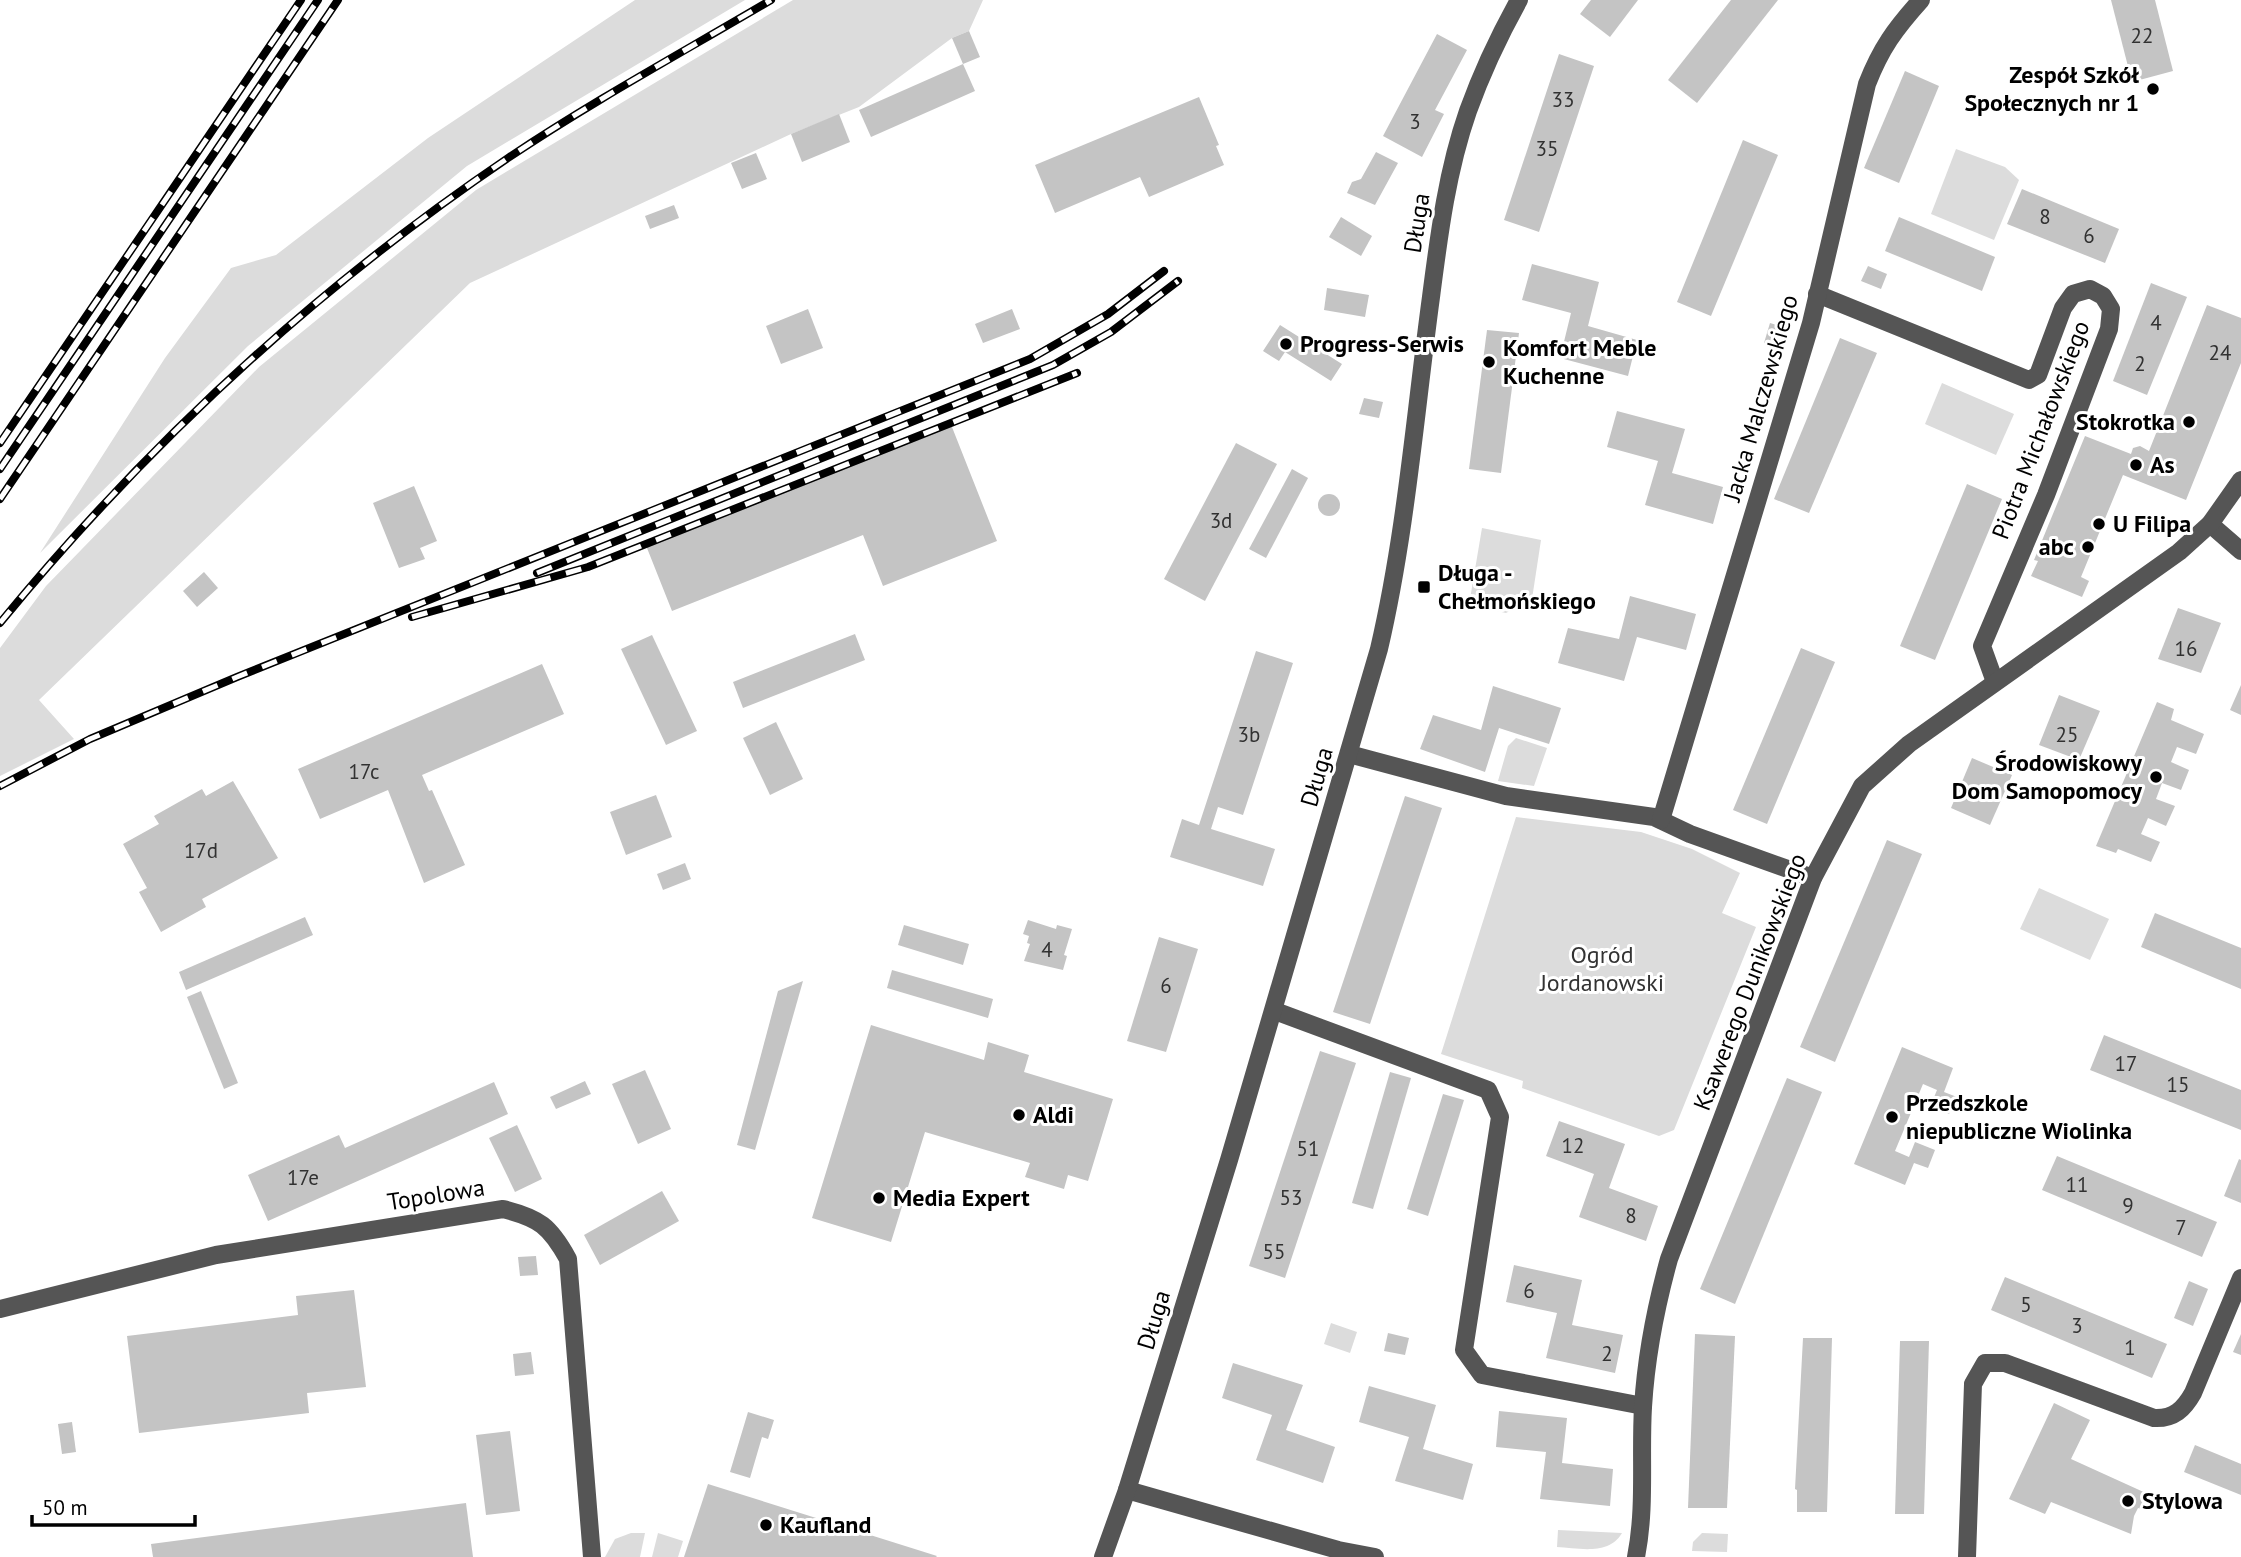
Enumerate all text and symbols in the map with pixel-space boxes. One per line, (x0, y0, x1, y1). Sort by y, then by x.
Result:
house number: 22 (2131, 22, 2153, 49)
place label: Zespół Szkół Społecznych nr 1 (1964, 59, 2139, 118)
marker: Zespół Szkół Społecznych nr 1 (2145, 81, 2161, 97)
house number: 33 (1552, 86, 1574, 113)
house number: 3 (1409, 108, 1421, 135)
house number: 35 (1536, 135, 1558, 162)
street label: Długa (1396, 191, 1437, 255)
house number: 8 (2039, 203, 2051, 230)
house number: 6 (2083, 222, 2095, 249)
street label: Jacka Malczewskiego (1716, 291, 1805, 506)
house number: 4 (2150, 309, 2162, 336)
street label: Piotra Michałowskiego (1985, 316, 2096, 543)
place label: Progress-Serwis (1300, 328, 1464, 359)
place label: Komfort Meble Kuchenne (1503, 332, 1657, 391)
marker: Progress-Serwis (1278, 336, 1294, 352)
house number: 24 (2209, 339, 2231, 366)
house number: 2 (2134, 350, 2146, 377)
marker: Komfort Meble Kuchenne (1481, 354, 1497, 370)
place label: Stokrotka (2076, 406, 2175, 437)
marker: Stokrotka (2181, 414, 2197, 430)
place label: As (2150, 449, 2175, 480)
marker: As (2128, 457, 2144, 473)
house number: 3d (1210, 507, 1232, 534)
place label: U Filipa (2113, 508, 2191, 539)
marker: U Filipa (2091, 516, 2107, 532)
place label: abc (2039, 531, 2074, 562)
marker: abc (2080, 539, 2096, 555)
place label: Długa - Chełmońskiego (1438, 557, 1596, 616)
marker: Długa - Chełmońskiego (1416, 579, 1432, 595)
house number: 16 (2175, 635, 2197, 662)
house number: 3b (1238, 721, 1260, 748)
house number: 25 (2056, 721, 2078, 748)
street label: Długa (1293, 744, 1340, 810)
place label: Środowiskowy Dom Samopomocy (1952, 747, 2143, 806)
house number: 17c (349, 758, 379, 785)
marker: Środowiskowy Dom Samopomocy (2148, 769, 2164, 785)
house number: 17d (184, 837, 218, 864)
street label: Ksawerego Dunikowskiego (1686, 849, 1813, 1115)
house number: 4 (1041, 936, 1053, 963)
park label: Ogród Jordanowski (1539, 939, 1664, 998)
house number: 6 (1160, 972, 1172, 999)
house number: 17 (2115, 1050, 2137, 1077)
house number: 15 (2167, 1071, 2189, 1098)
place label: Przedszkole niepubliczne Wiolinka (1906, 1087, 2132, 1146)
place label: Aldi (1033, 1099, 1074, 1130)
marker: Aldi (1011, 1107, 1027, 1123)
marker: Przedszkole niepubliczne Wiolinka (1884, 1109, 1900, 1125)
house number: 12 (1562, 1132, 1584, 1159)
house number: 51 (1297, 1135, 1319, 1162)
house number: 17e (287, 1164, 319, 1191)
house number: 11 (2066, 1171, 2088, 1198)
street label: Topolowa (385, 1172, 487, 1217)
place label: Media Expert (893, 1182, 1030, 1213)
house number: 53 (1280, 1184, 1302, 1211)
marker: Media Expert (871, 1190, 887, 1206)
house number: 9 (2122, 1192, 2134, 1219)
house number: 8 (1625, 1202, 1637, 1229)
house number: 7 (2175, 1214, 2187, 1241)
house number: 55 (1263, 1238, 1285, 1265)
house number: 6 (1523, 1277, 1535, 1304)
street label: Długa (1130, 1286, 1177, 1353)
house number: 5 (2020, 1291, 2032, 1318)
house number: 3 (2071, 1312, 2083, 1339)
house number: 1 (2124, 1334, 2136, 1361)
house number: 2 (1601, 1340, 1613, 1367)
scale bar (32, 1484, 194, 1528)
place label: Stylowa (2142, 1485, 2223, 1516)
marker: Stylowa (2120, 1493, 2136, 1509)
text: 50 m (42, 1494, 88, 1521)
place label: Kaufland (780, 1509, 871, 1540)
marker: Kaufland (758, 1517, 774, 1533)

